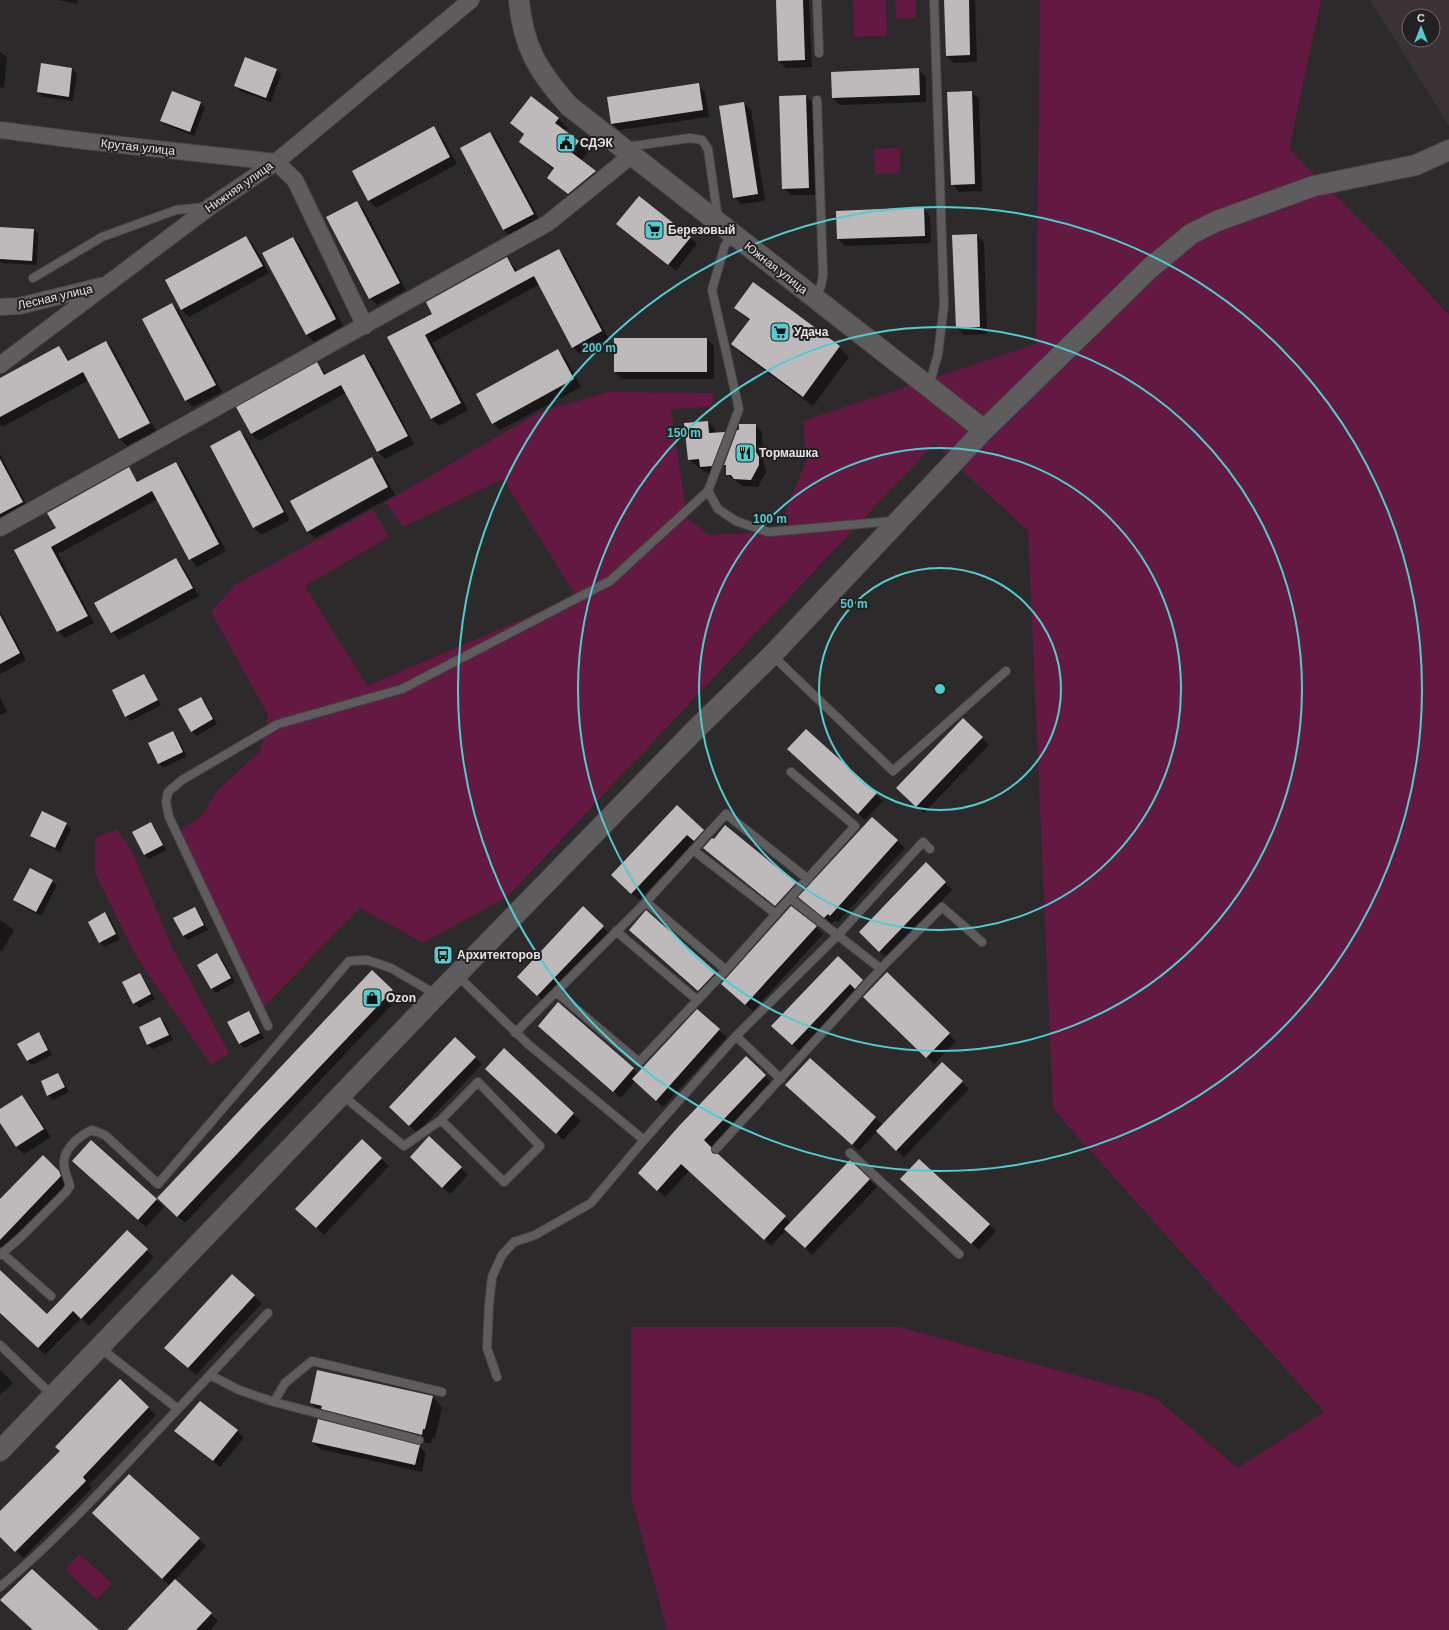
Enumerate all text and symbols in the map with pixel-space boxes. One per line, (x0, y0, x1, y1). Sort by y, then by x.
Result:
north arrow (1401, 8, 1441, 48)
text: С (1417, 12, 1425, 24)
public building icon: СДЭК (555, 132, 577, 154)
street label: Крутая улица (100, 136, 176, 158)
place label: СДЭК (580, 136, 614, 150)
street label: Нижняя улица (202, 158, 276, 215)
supermarket icon: Березовый (643, 219, 665, 241)
place label: Березовый (668, 223, 735, 237)
street label: Южная улица (742, 239, 811, 297)
street label: Лесная улица (16, 281, 94, 312)
supermarket icon: Удача (769, 321, 791, 343)
place label: Удача (794, 325, 829, 339)
text: 200 m (582, 341, 616, 355)
text: 150 m (667, 426, 701, 440)
restaurant icon: Тормашка (734, 442, 756, 464)
place label: Тормашка (759, 446, 818, 460)
text: 100 m (753, 512, 787, 526)
text: 50 m (840, 597, 868, 611)
centre of rings (933, 682, 947, 696)
bus stop icon: Архитекторов (432, 944, 454, 966)
place label: Архитекторов (457, 948, 541, 962)
shop icon: Ozon (361, 987, 383, 1009)
place label: Ozon (386, 991, 416, 1005)

